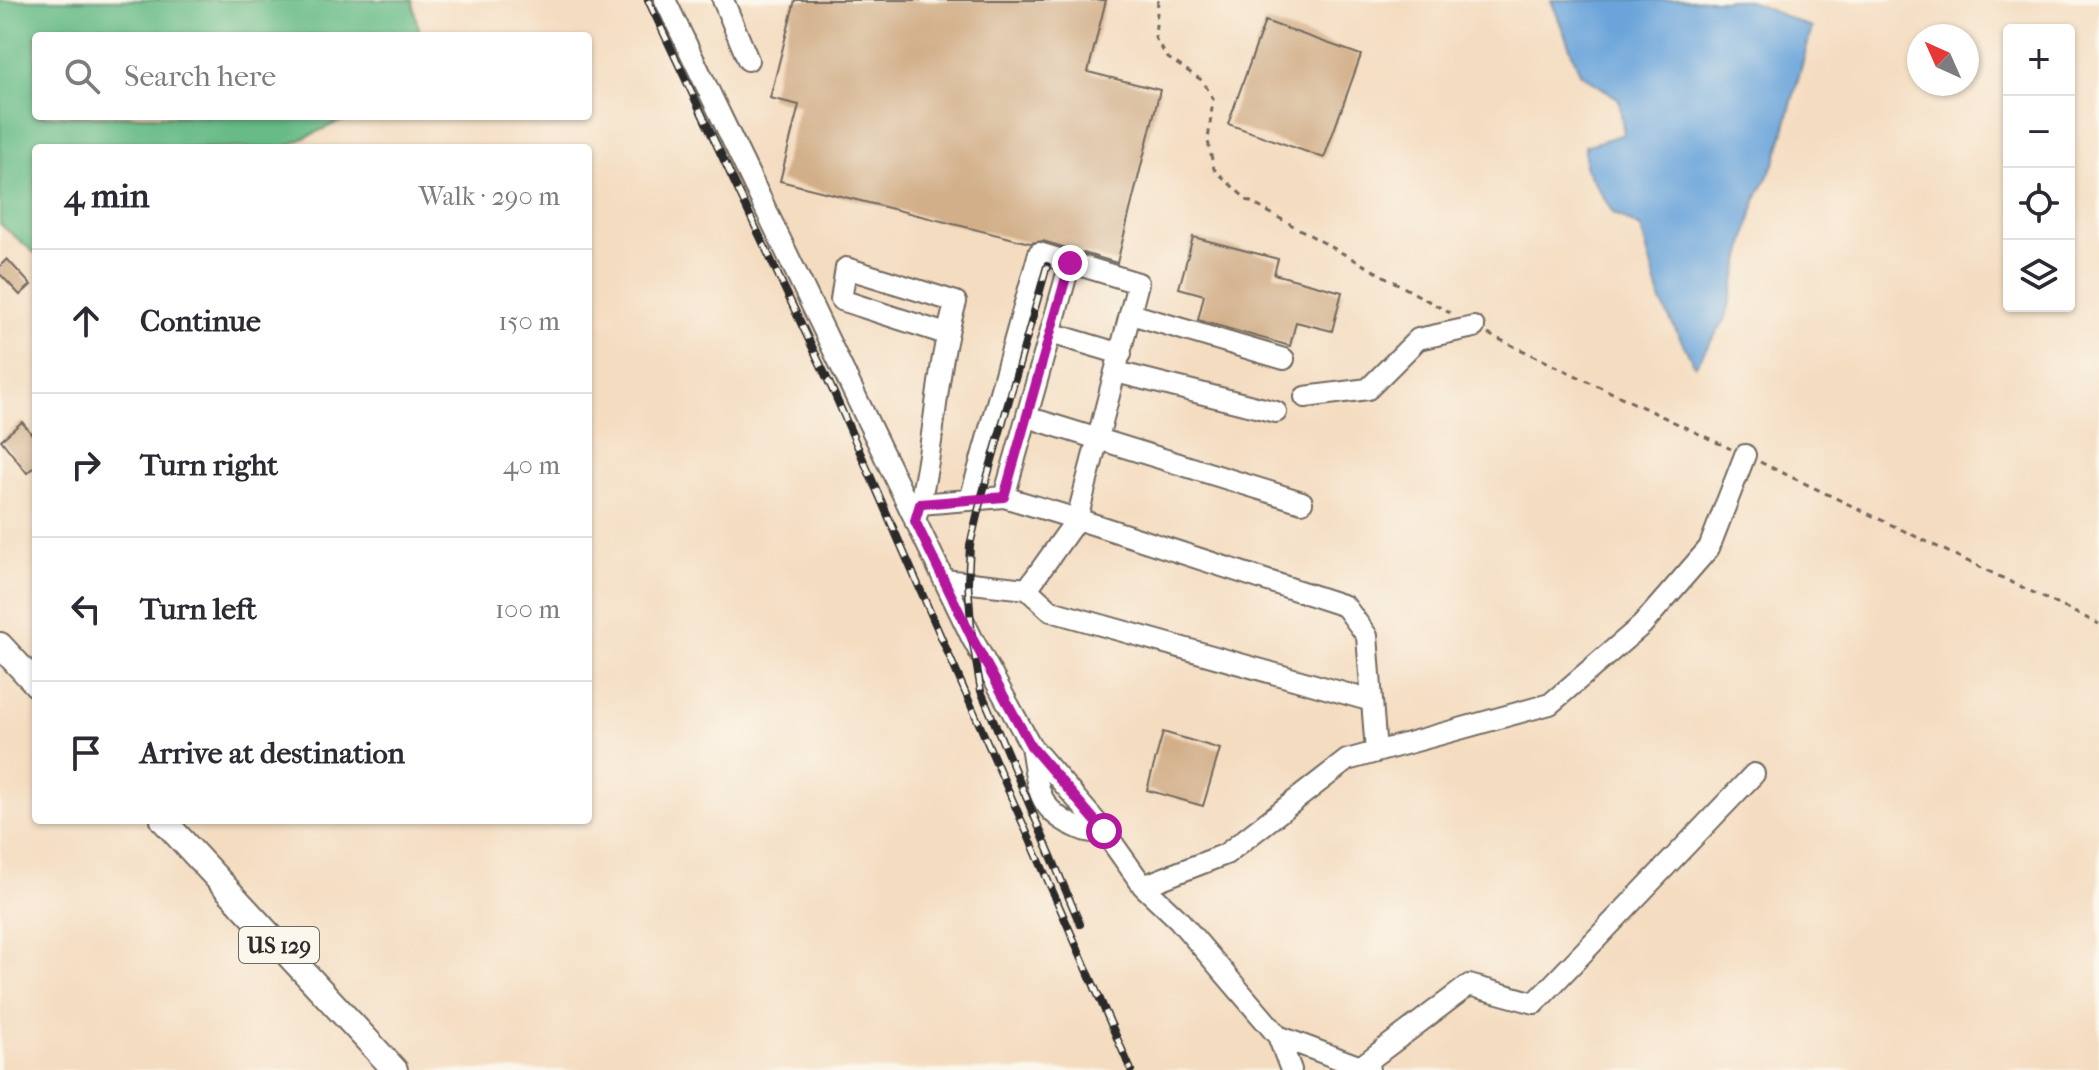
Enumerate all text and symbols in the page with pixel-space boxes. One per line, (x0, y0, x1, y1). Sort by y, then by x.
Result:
north arrow (1907, 24, 1979, 96)
map controls (2003, 24, 2075, 312)
button: + (2003, 24, 2075, 96)
search box (32, 32, 592, 120)
icon: search (60, 54, 104, 98)
text: Search here (124, 59, 276, 94)
button: − (2003, 96, 2075, 168)
button: locate (2003, 168, 2075, 240)
text: 4 min (64, 176, 149, 216)
text: Walk · 290 m (419, 181, 560, 212)
button: layers (2003, 240, 2075, 312)
route end (1052, 245, 1088, 281)
icon: ahead (64, 299, 108, 343)
text: Continue (140, 304, 261, 339)
text: 150 m (498, 306, 560, 337)
icon: right (64, 443, 108, 487)
text: Turn right (140, 448, 278, 483)
text: 40 m (503, 450, 560, 481)
icon: left (64, 587, 108, 631)
text: Turn left (140, 592, 257, 627)
text: 100 m (495, 594, 560, 625)
icon: arrive (64, 731, 108, 775)
text: Arrive at destination (140, 736, 405, 771)
route start (1086, 813, 1122, 849)
road number: US 129 (239, 927, 319, 963)

